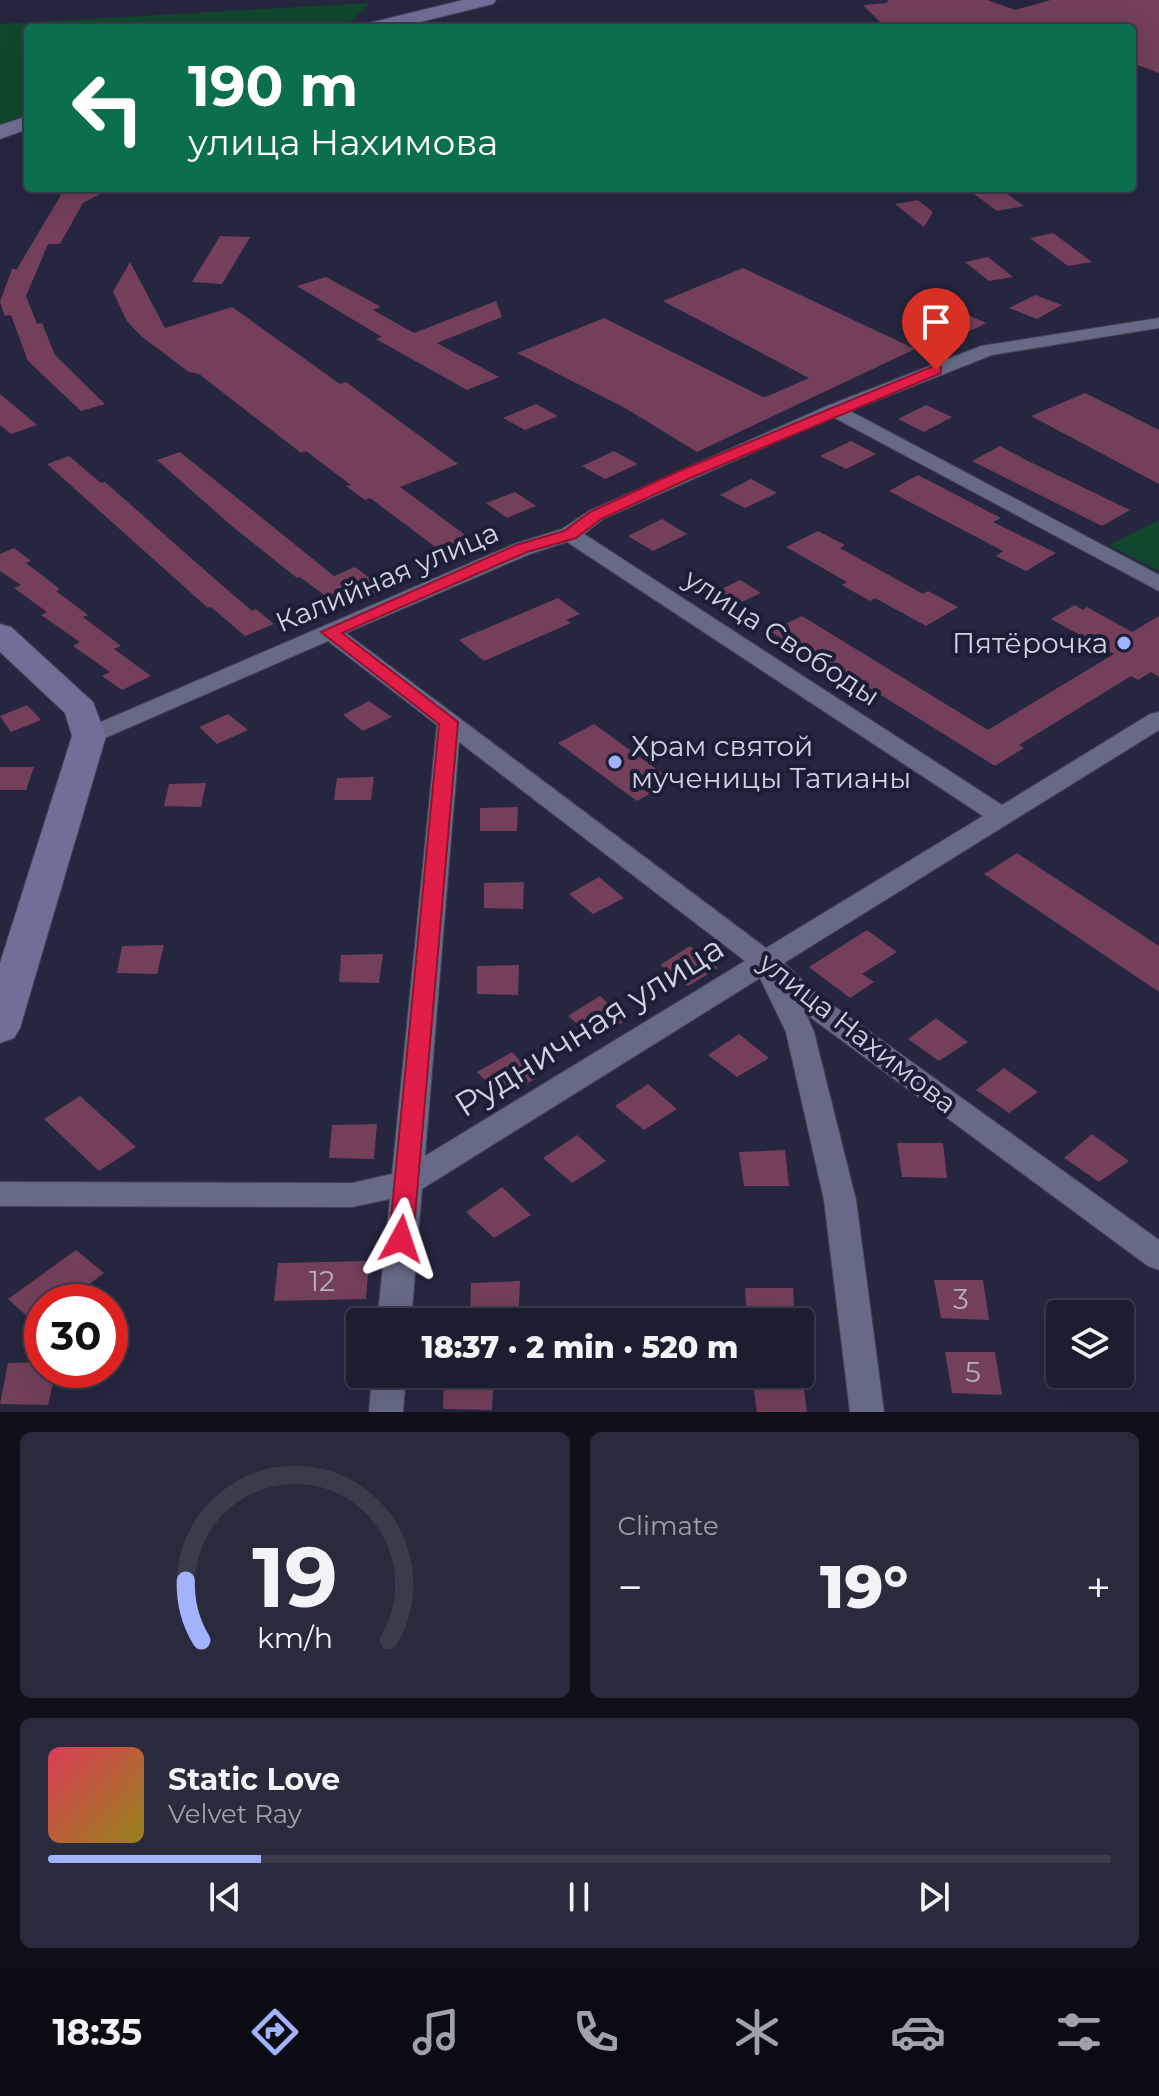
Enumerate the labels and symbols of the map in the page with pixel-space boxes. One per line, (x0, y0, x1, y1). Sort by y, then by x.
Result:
pin (902, 288, 970, 370)
street label: Калийная улица (270, 515, 504, 639)
street label: улица Свободы (677, 561, 886, 713)
place label: Пятёрочка (952, 626, 1108, 660)
marker: Пятёрочка (1115, 634, 1133, 652)
place label: Храм святой мученицы Татианы (631, 729, 911, 795)
marker: Храм святой мученицы Татианы (606, 753, 624, 771)
street label: Рудничная улица (447, 926, 731, 1126)
street label: улица Нахимова (752, 945, 964, 1121)
position arrow (359, 1197, 443, 1281)
house number: 12 (309, 1264, 335, 1298)
house number: 3 (953, 1282, 969, 1316)
speed limit sign: 30 (24, 1284, 128, 1388)
house number: 5 (965, 1355, 981, 1389)

